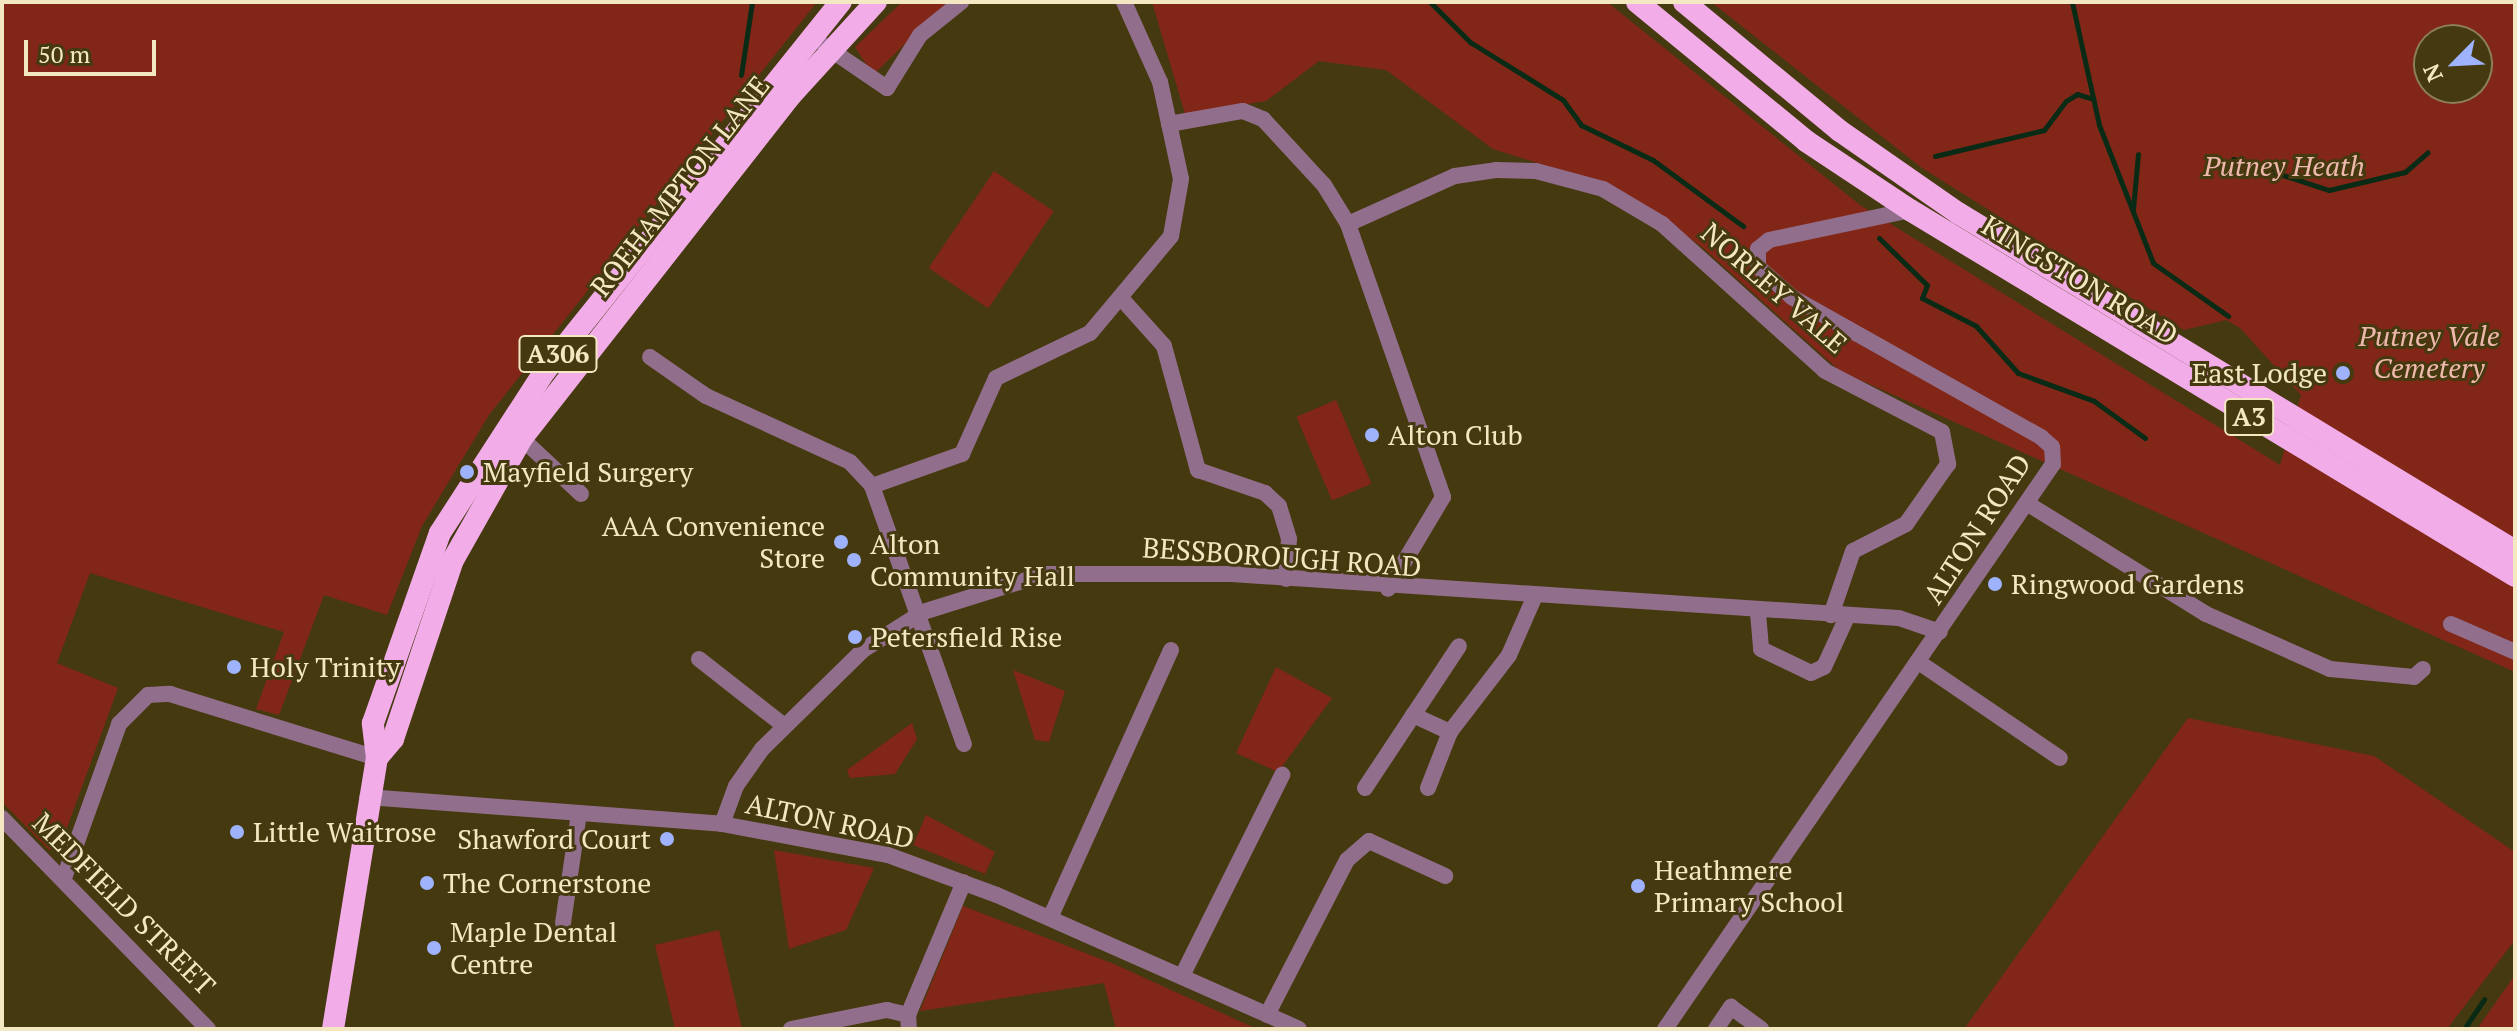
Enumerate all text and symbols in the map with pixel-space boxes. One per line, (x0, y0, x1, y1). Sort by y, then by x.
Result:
scale bar (28, 24, 160, 74)
north arrow (2413, 24, 2493, 104)
text: 50 m (38, 38, 90, 70)
text: N (2416, 60, 2449, 87)
street label: ROEHAMPTON LANE (584, 69, 776, 303)
park label: Putney Heath (2203, 149, 2365, 183)
street label: KINGSTON ROAD (1976, 208, 2184, 352)
street label: NORLEY VALE (1694, 215, 1854, 361)
park label: Putney Vale Cemetery (2358, 319, 2500, 385)
road number: A306 (518, 332, 598, 376)
place label: East Lodge (2192, 356, 2327, 390)
marker: East Lodge (2334, 364, 2352, 382)
road number: A3 (2223, 395, 2275, 439)
place label: Alton Club (1388, 418, 1523, 452)
marker: Alton Club (1363, 426, 1381, 444)
street label: ALTON ROAD (1916, 448, 2038, 610)
place label: Mayfield Surgery (483, 455, 693, 489)
marker: Mayfield Surgery (458, 463, 476, 481)
place label: AAA Convenience Store (601, 509, 825, 575)
place label: Alton Community Hall (870, 527, 1075, 593)
street label: BESSBOROUGH ROAD (1141, 530, 1423, 584)
marker: AAA Convenience Store (832, 533, 850, 551)
marker: Alton Community Hall (845, 551, 863, 569)
place label: Ringwood Gardens (2011, 567, 2245, 601)
marker: Ringwood Gardens (1986, 575, 2004, 593)
place label: Petersfield Rise (871, 620, 1062, 654)
marker: Petersfield Rise (846, 628, 864, 646)
place label: Holy Trinity (250, 650, 400, 684)
marker: Holy Trinity (225, 658, 243, 676)
street label: ALTON ROAD (743, 787, 917, 855)
street label: MEDFIELD STREET (26, 806, 222, 1002)
place label: Little Waitrose (253, 815, 437, 849)
place label: Shawford Court (457, 822, 651, 856)
marker: Little Waitrose (228, 823, 246, 841)
marker: Shawford Court (658, 830, 676, 848)
place label: Heathmere Primary School (1654, 853, 1844, 919)
place label: The Cornerstone (443, 866, 651, 900)
marker: The Cornerstone (418, 874, 436, 892)
marker: Heathmere Primary School (1629, 877, 1647, 895)
place label: Maple Dental Centre (450, 915, 617, 981)
marker: Maple Dental Centre (425, 939, 443, 957)

